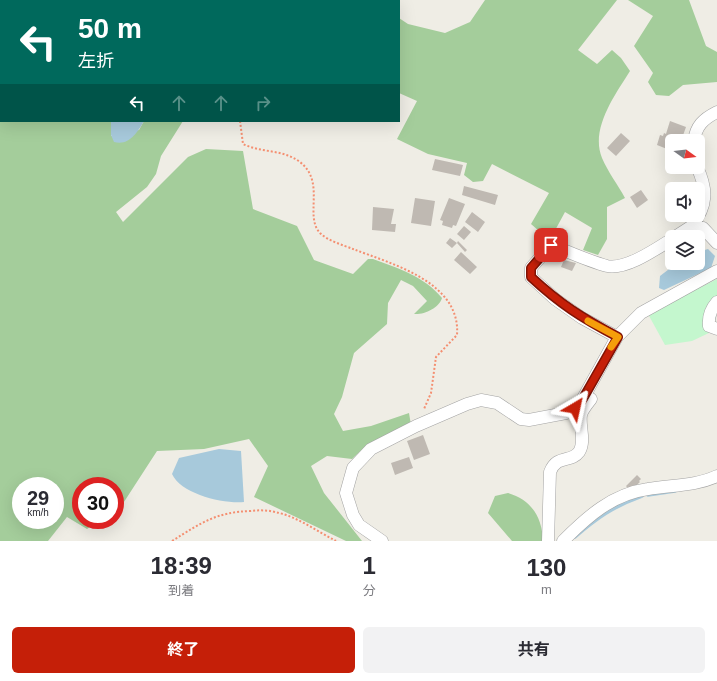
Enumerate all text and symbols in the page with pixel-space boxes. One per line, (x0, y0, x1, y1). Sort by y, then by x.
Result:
text: 50 m (78, 13, 142, 44)
icon: left (12, 16, 64, 68)
text: 左折 (78, 51, 114, 71)
icon: left (126, 92, 148, 114)
icon: ahead (168, 92, 190, 114)
icon: ahead (210, 92, 232, 114)
icon: right (252, 92, 274, 114)
north arrow (665, 134, 705, 174)
map controls (665, 134, 705, 270)
button: sound (665, 182, 705, 222)
pin (534, 228, 568, 262)
button: layers (665, 230, 705, 270)
icon: arrive (540, 234, 562, 256)
position arrow (554, 387, 596, 429)
speed limit sign: 30 (72, 477, 124, 529)
text: 29 (27, 487, 49, 509)
text: km/h (27, 507, 49, 518)
text: 18:39 (151, 552, 212, 579)
text: 1 (362, 552, 376, 579)
text: 130 (526, 554, 566, 581)
text: m (541, 582, 552, 597)
text: 到着 (168, 583, 194, 598)
text: 分 (363, 583, 376, 598)
button: 終了 (12, 627, 355, 673)
button: 共有 (363, 627, 705, 673)

